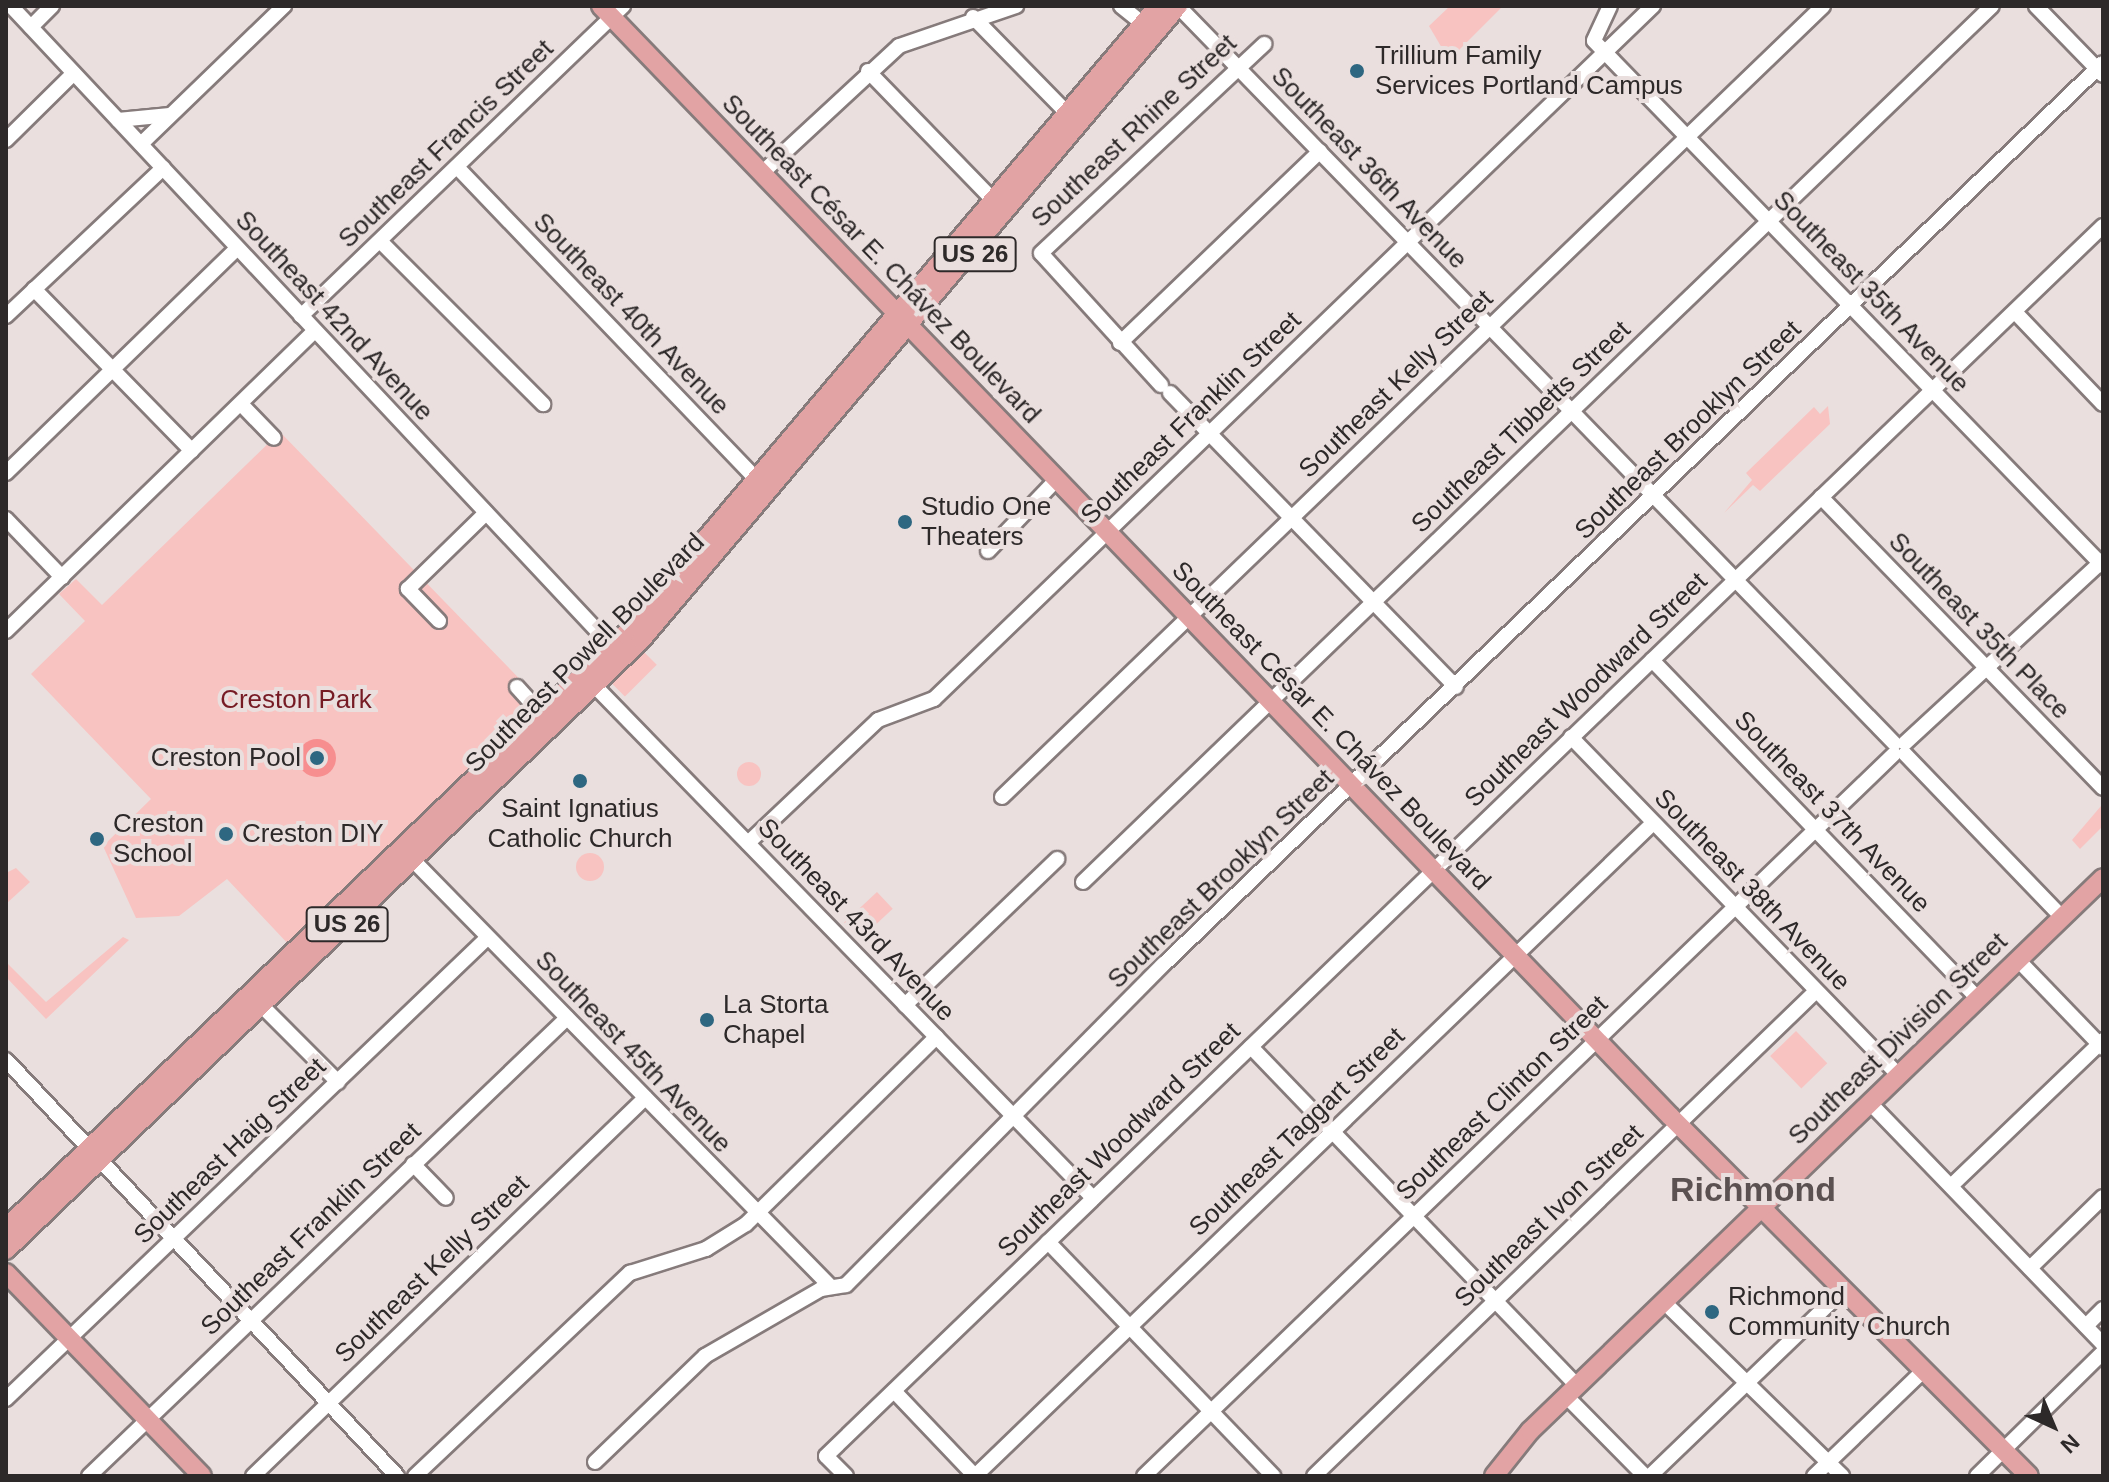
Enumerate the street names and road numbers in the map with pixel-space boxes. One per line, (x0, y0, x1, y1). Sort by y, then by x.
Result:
street label: Southeast Rhine Street (1025, 28, 1243, 234)
street label: Southeast Francis Street (332, 33, 560, 255)
street label: Southeast 36th Avenue (1264, 60, 1474, 276)
street label: Southeast César E. Chávez Boulevard (715, 88, 1047, 430)
street label: Southeast 35th Avenue (1766, 184, 1976, 400)
street label: Southeast 42nd Avenue (228, 204, 440, 428)
street label: Southeast 40th Avenue (526, 206, 736, 422)
road number: US 26 (933, 234, 1017, 274)
street label: Southeast Kelly Street (1293, 283, 1499, 485)
street label: Southeast Franklin Street (1075, 305, 1307, 531)
street label: Southeast Tibbetts Street (1405, 314, 1637, 540)
street label: Southeast Brooklyn Street (1569, 314, 1807, 546)
street label: Southeast 35th Place (1882, 526, 2076, 726)
street label: Southeast Powell Boulevard (459, 527, 711, 779)
street label: Southeast César E. Chávez Boulevard (1165, 555, 1497, 897)
street label: Southeast Woodward Street (1458, 566, 1714, 814)
street label: Southeast 37th Avenue (1727, 704, 1937, 920)
street label: Southeast Brooklyn Street (1102, 763, 1340, 995)
street label: Southeast 38th Avenue (1647, 782, 1857, 998)
street label: Southeast 43rd Avenue (751, 812, 961, 1028)
road number: US 26 (305, 904, 389, 944)
street label: Southeast Division Street (1782, 926, 2014, 1152)
street label: Southeast 45th Avenue (528, 944, 738, 1160)
street label: Southeast Clinton Street (1390, 989, 1614, 1207)
street label: Southeast Woodward Street (991, 1016, 1247, 1264)
street label: Southeast Taggart Street (1183, 1021, 1411, 1243)
street label: Southeast Haig Street (128, 1051, 332, 1251)
street label: Southeast Franklin Street (195, 1116, 427, 1342)
street label: Southeast Ivon Street (1448, 1118, 1650, 1314)
street label: Southeast Kelly Street (329, 1168, 535, 1370)

